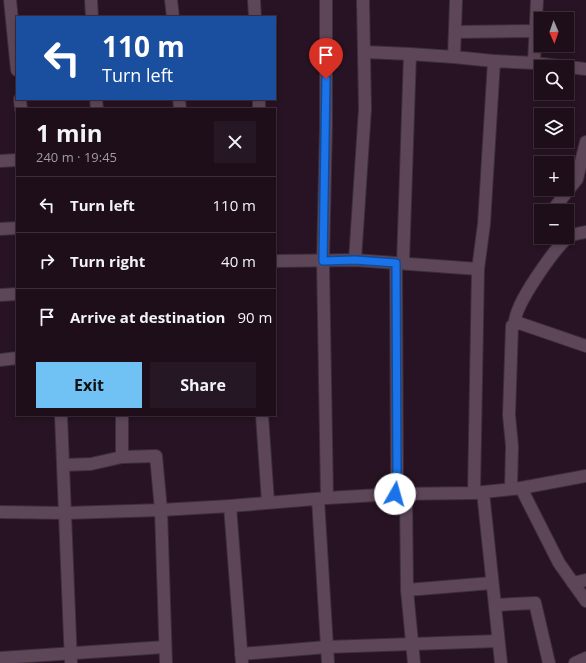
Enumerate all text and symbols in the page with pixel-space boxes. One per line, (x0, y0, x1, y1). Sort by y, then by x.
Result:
north arrow (534, 12, 574, 52)
map controls (534, 12, 574, 244)
text: 110 m (102, 27, 185, 65)
icon: left (36, 32, 88, 84)
pin (309, 38, 343, 79)
icon: arrive (315, 44, 337, 66)
button: search (534, 60, 574, 100)
text: Turn left (102, 63, 173, 87)
button: layers (534, 108, 574, 148)
text: 1 min (36, 116, 103, 149)
button: close (214, 121, 256, 163)
text: 240 m · 19:45 (36, 148, 117, 166)
button: + (534, 156, 574, 196)
icon: left (36, 194, 58, 216)
text: Turn left (70, 195, 135, 215)
text: 110 m (212, 195, 256, 215)
button: − (534, 204, 574, 244)
icon: right (36, 250, 58, 272)
text: Turn right (70, 251, 145, 271)
text: 40 m (221, 251, 256, 271)
icon: arrive (36, 306, 58, 328)
text: Arrive at destination (70, 307, 225, 327)
text: 90 m (237, 307, 272, 327)
button: Exit (36, 362, 142, 408)
button: Share (150, 362, 256, 408)
position arrow (374, 473, 416, 515)

